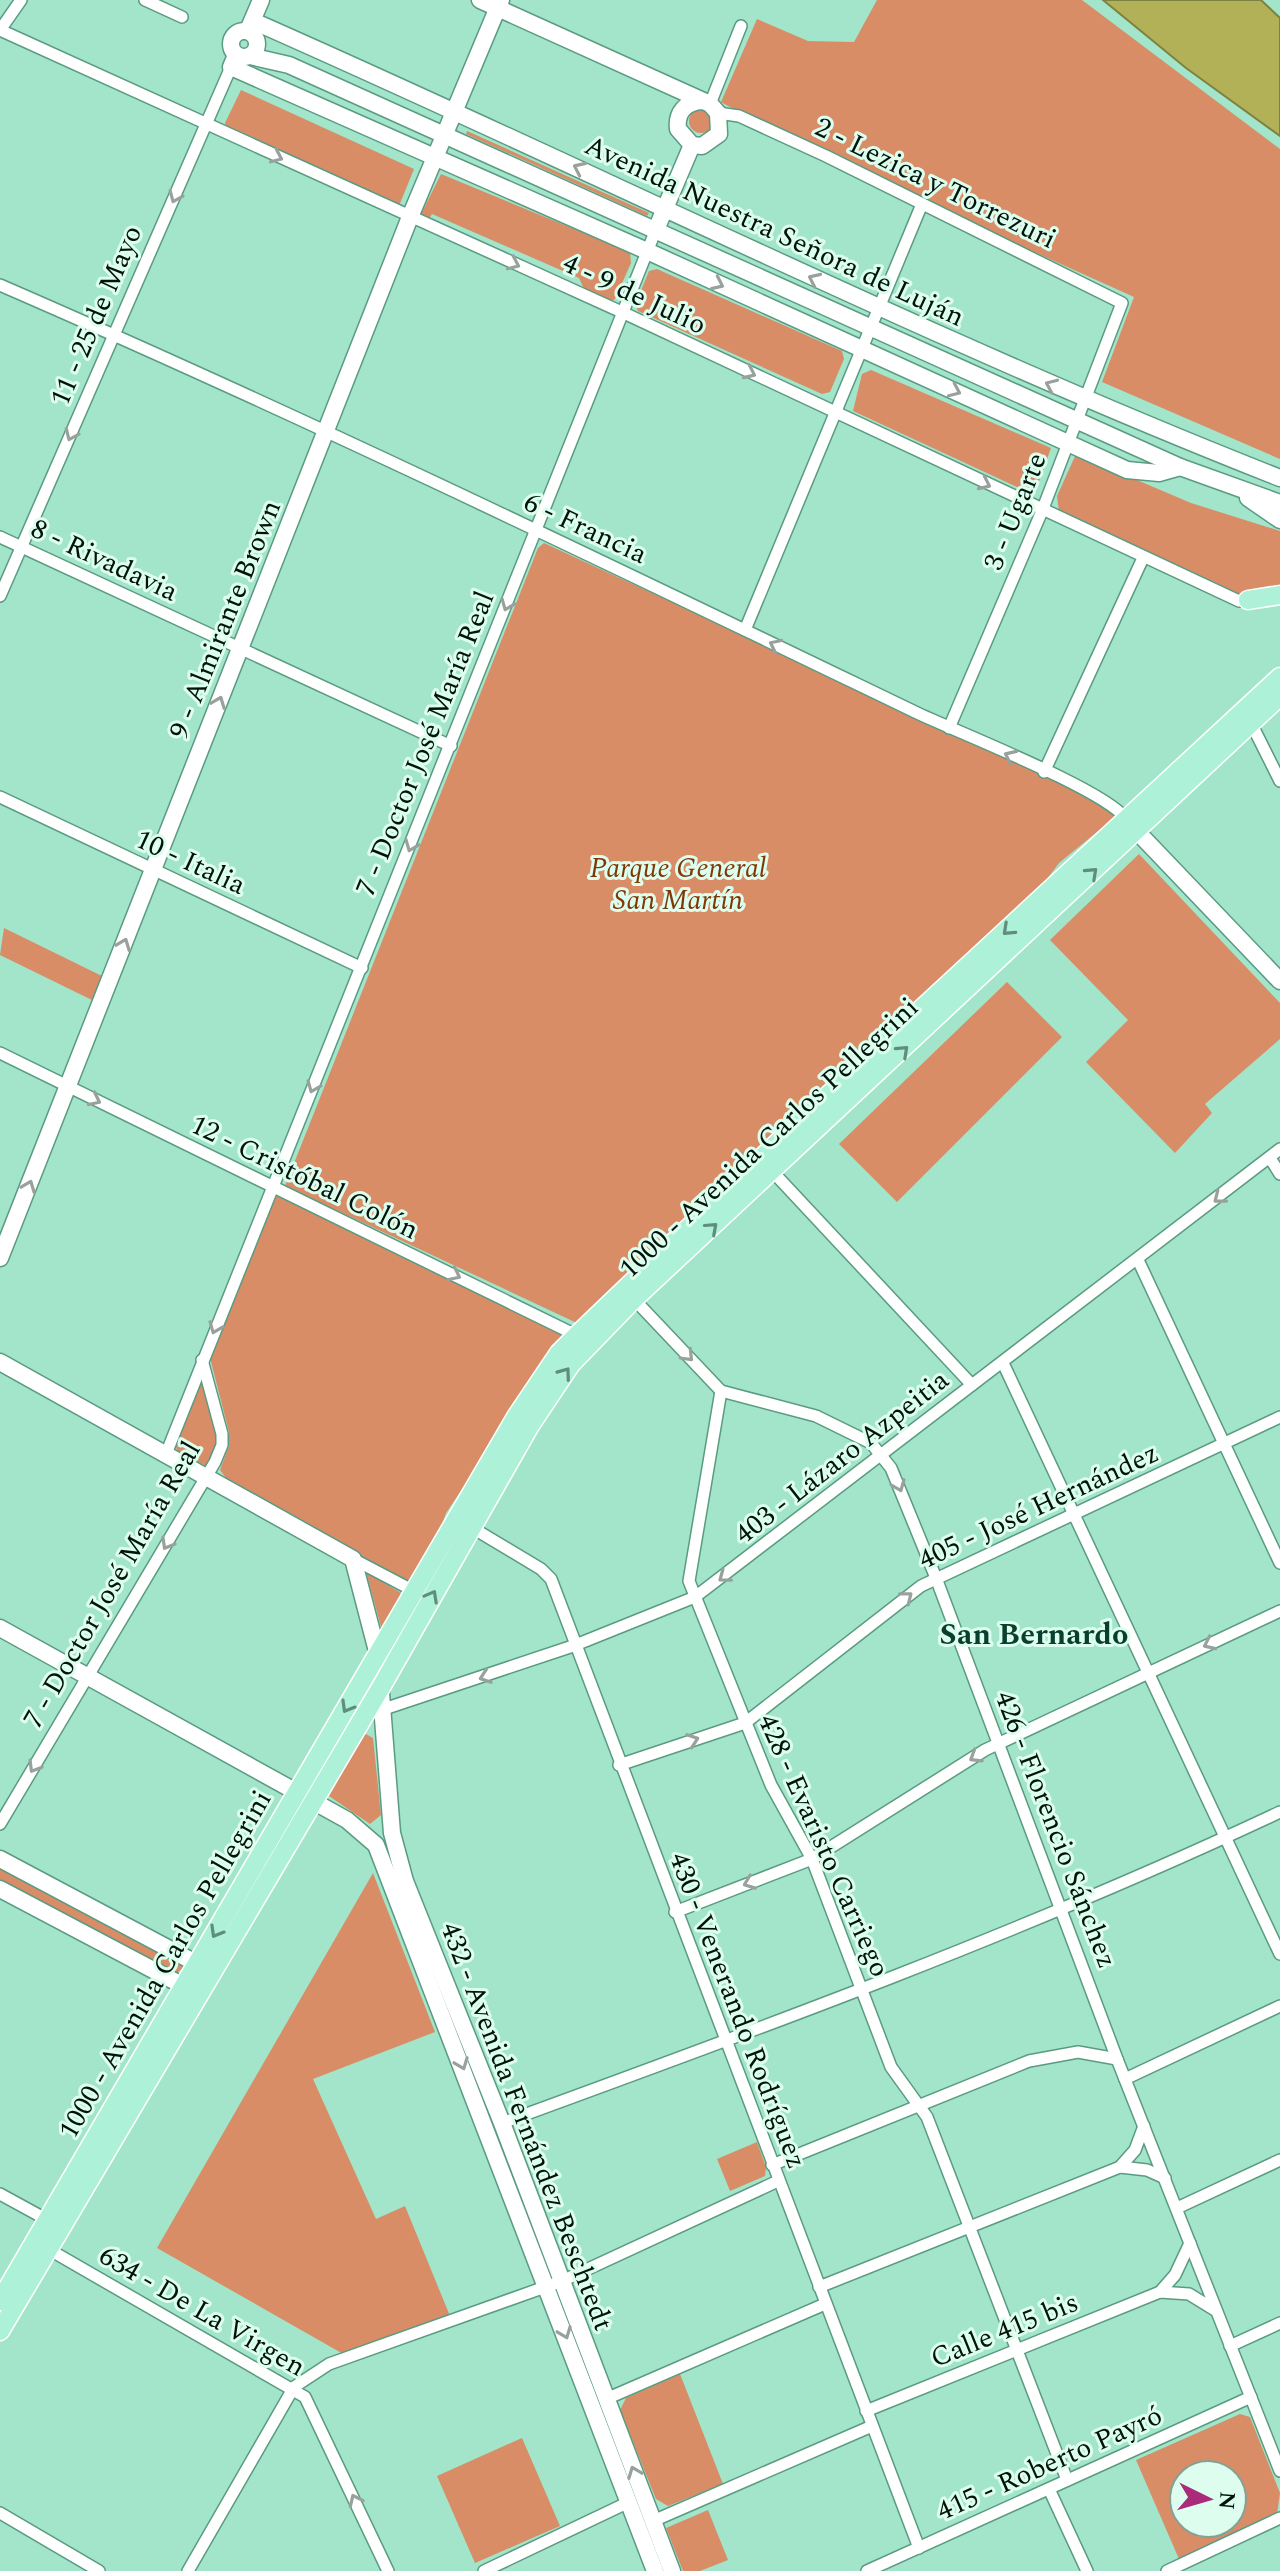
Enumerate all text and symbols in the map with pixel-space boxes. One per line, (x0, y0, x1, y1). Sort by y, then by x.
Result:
street label: 2 - Lezica y Torrezuri (807, 106, 1063, 261)
street label: Avenida Nuestra Señora de Luján (577, 124, 971, 338)
one-way arrow (269, 147, 283, 163)
one-way arrow (573, 161, 587, 177)
one-way arrow (168, 188, 184, 203)
street label: 11 - 25 de Mayo (39, 219, 154, 413)
street label: 4 - 9 de Julio (555, 242, 713, 346)
one-way arrow (506, 254, 520, 270)
one-way arrow (808, 273, 822, 289)
one-way arrow (710, 274, 724, 290)
one-way arrow (741, 363, 756, 379)
one-way arrow (1045, 378, 1060, 394)
one-way arrow (946, 381, 961, 397)
one-way arrow (65, 427, 81, 441)
street label: 3 - Ugarte (972, 446, 1058, 577)
one-way arrow (976, 474, 991, 490)
street label: 6 - Francia (516, 481, 655, 576)
street label: 9 - Almirante Brown (158, 494, 293, 745)
street label: 8 - Rivadavia (24, 507, 185, 613)
street label: 7 - Doctor José María Real (345, 585, 506, 902)
one-way arrow (500, 597, 517, 611)
one-way arrow (769, 639, 783, 655)
one-way arrow (209, 696, 226, 710)
one-way arrow (1004, 750, 1018, 766)
street label: 10 - Italia (128, 818, 253, 907)
one-way arrow (404, 838, 421, 852)
park label: Parque General San Martín (590, 847, 766, 922)
one-way arrow (1083, 869, 1098, 883)
one-way arrow (1003, 920, 1017, 935)
one-way arrow (114, 938, 131, 952)
street label: 1000 - Avenida Carlos Pellegrini (609, 987, 929, 1289)
one-way arrow (893, 1046, 908, 1060)
one-way arrow (306, 1079, 322, 1093)
one-way arrow (87, 1090, 102, 1106)
street label: 12 - Cristóbal Colón (183, 1103, 426, 1251)
one-way arrow (19, 1180, 35, 1194)
one-way arrow (1213, 1188, 1228, 1202)
one-way arrow (703, 1223, 718, 1237)
one-way arrow (447, 1265, 461, 1281)
one-way arrow (208, 1320, 225, 1334)
one-way arrow (678, 1347, 693, 1361)
street label: 403 - Lázaro Azpeitia (725, 1359, 959, 1555)
one-way arrow (555, 1367, 569, 1382)
street label: 405 - José Hernández (911, 1432, 1166, 1581)
street label: 7 - Doctor José María Real (12, 1433, 212, 1736)
one-way arrow (889, 1478, 905, 1492)
one-way arrow (161, 1535, 177, 1550)
one-way arrow (718, 1567, 732, 1581)
one-way arrow (422, 1590, 438, 1605)
one-way arrow (898, 1592, 912, 1607)
district label: San Bernardo (940, 1612, 1128, 1658)
one-way arrow (1203, 1634, 1218, 1650)
one-way arrow (479, 1667, 493, 1684)
street label: 426 - Florencio Sánchez (983, 1685, 1128, 1974)
one-way arrow (341, 1698, 357, 1713)
street label: 428 - Evaristo Carriego (746, 1707, 901, 1984)
one-way arrow (685, 1734, 699, 1750)
one-way arrow (969, 1747, 984, 1762)
one-way arrow (29, 1758, 44, 1773)
street label: 1000 - Avenida Carlos Pellegrini (47, 1782, 283, 2147)
street label: 430 - Venerando Rodríguez (657, 1846, 818, 2175)
one-way arrow (743, 1873, 757, 1890)
street label: 432 - Avenida Fernández Beschtedt (429, 1916, 625, 2337)
one-way arrow (210, 1923, 226, 1938)
one-way arrow (452, 2056, 469, 2070)
street label: 634 - De La Virgen (91, 2235, 314, 2388)
street label: Calle 415 bis (924, 2281, 1085, 2380)
one-way arrow (555, 2325, 572, 2339)
street label: 415 - Roberto Payró (930, 2394, 1169, 2532)
north arrow (1168, 2459, 1248, 2539)
one-way arrow (627, 2466, 644, 2480)
text: N (1209, 2490, 1244, 2511)
one-way arrow (349, 2494, 365, 2509)

